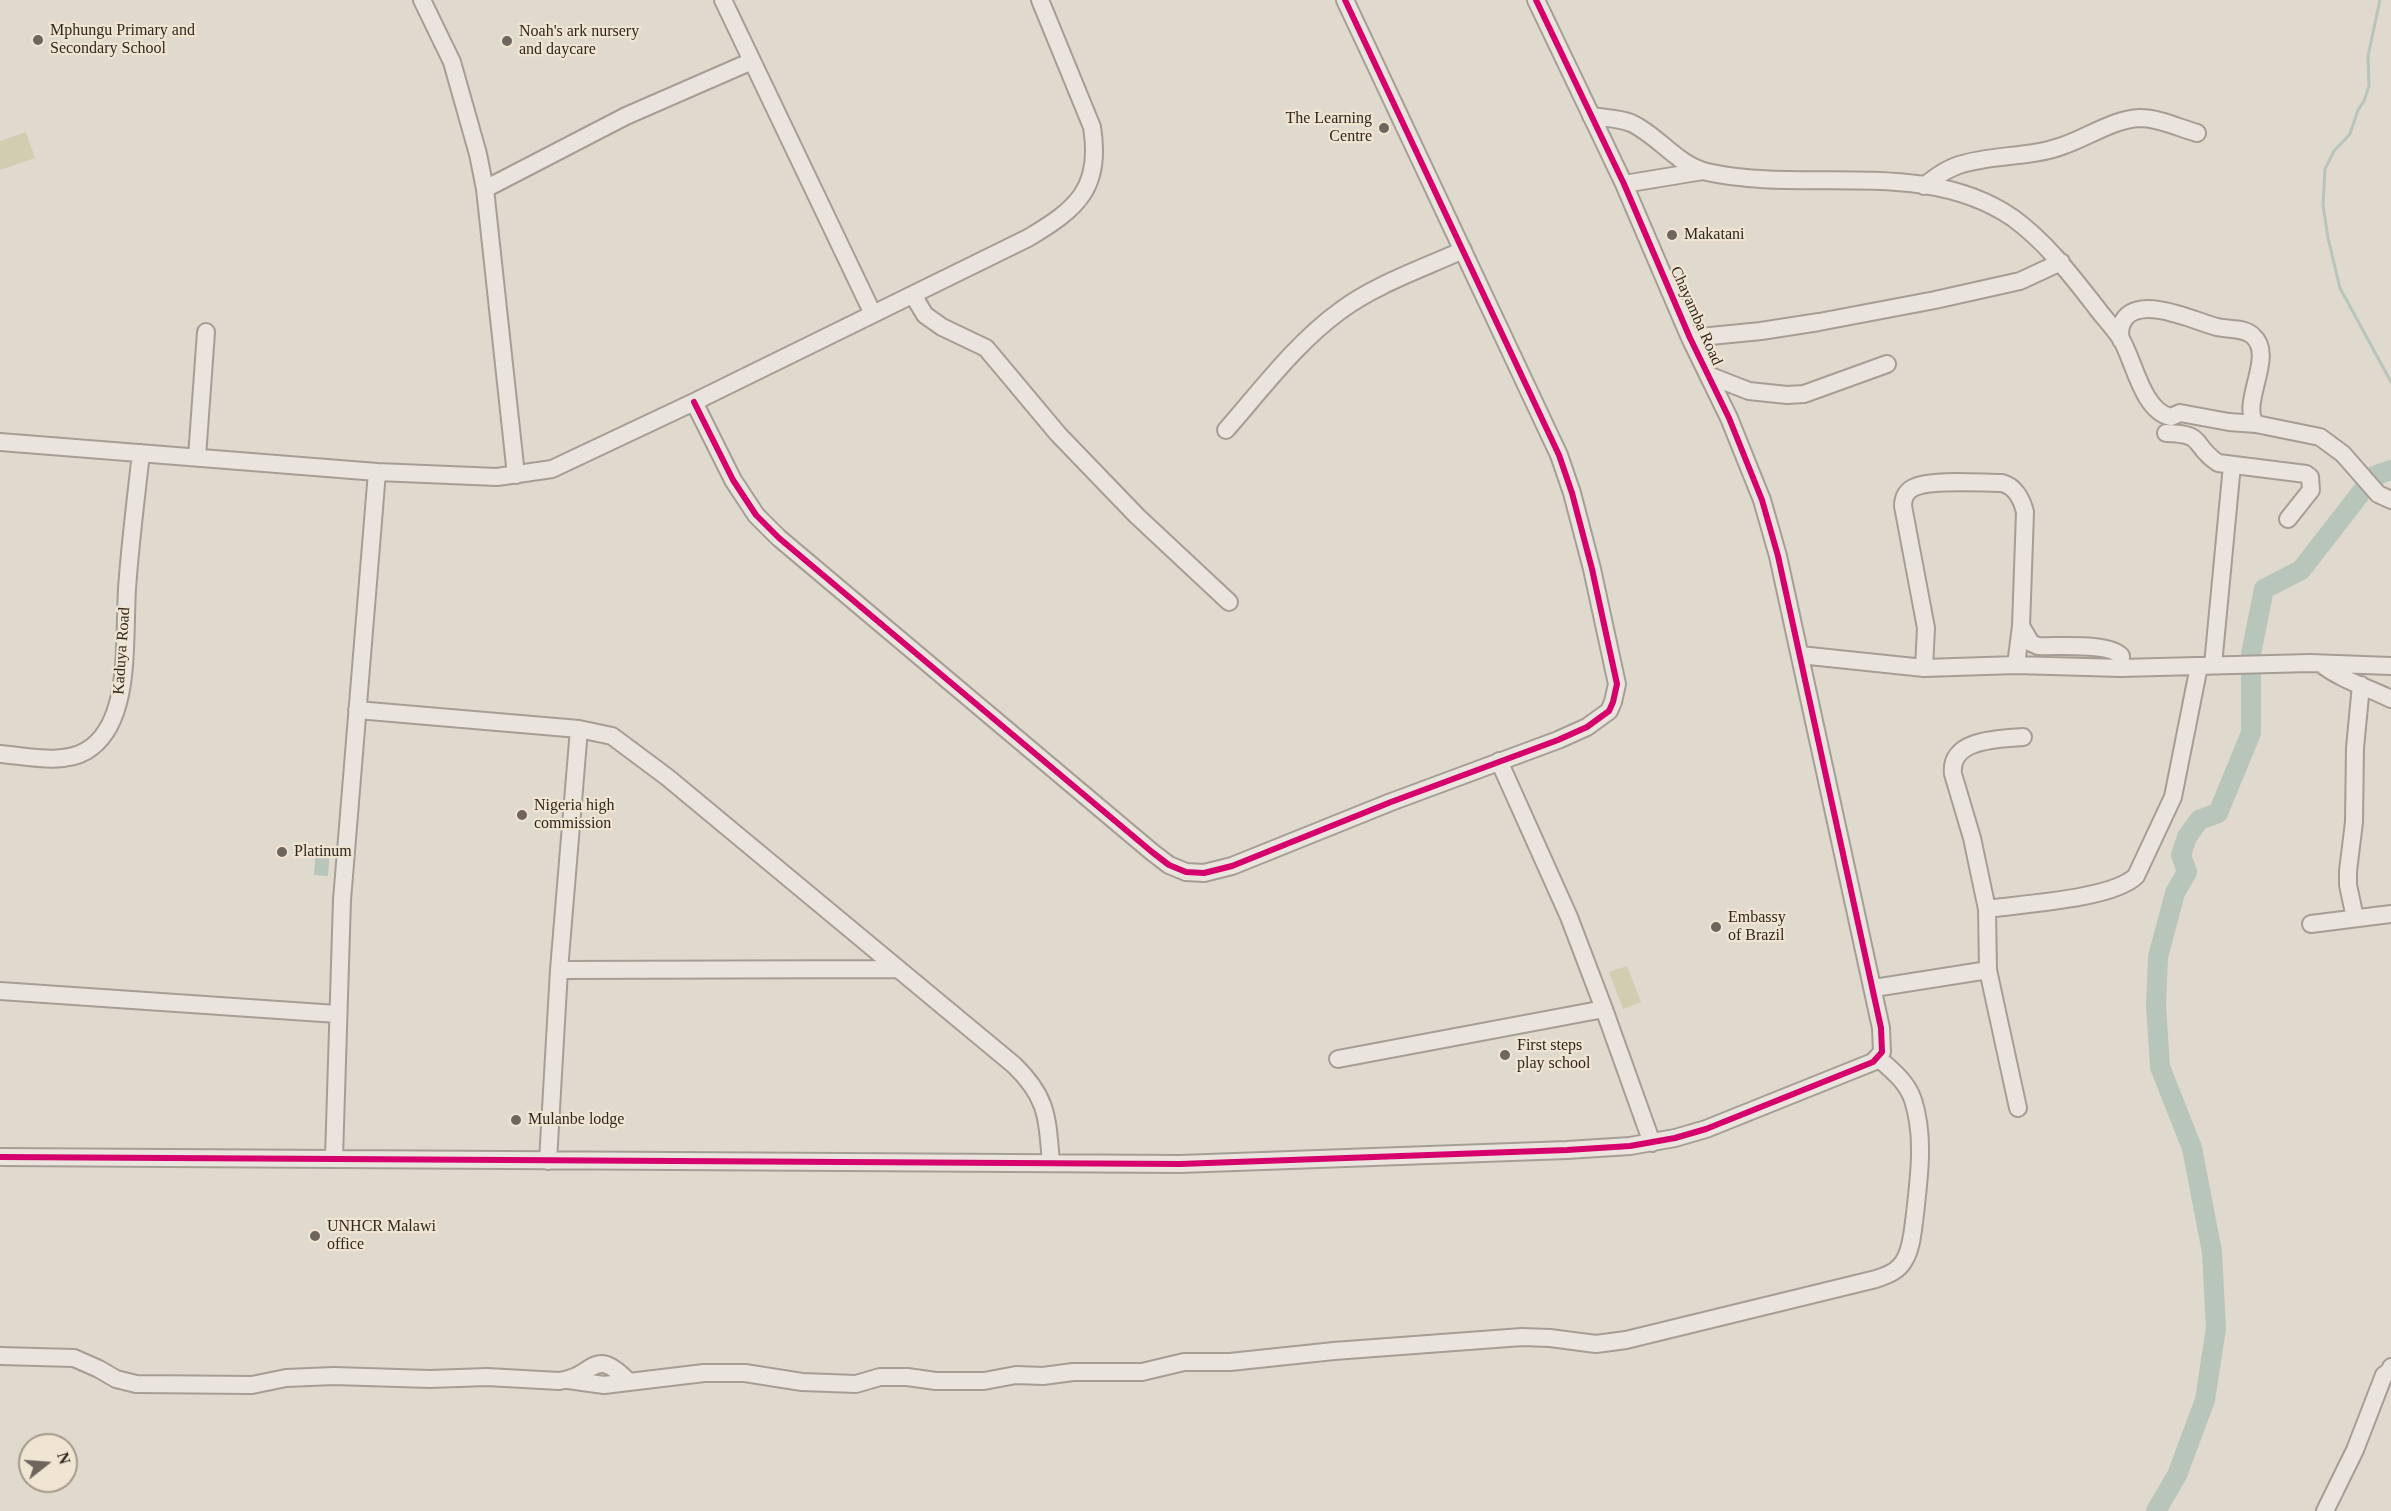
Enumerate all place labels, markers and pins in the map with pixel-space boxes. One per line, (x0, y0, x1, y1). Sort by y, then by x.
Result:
place label: Mphungu Primary and Secondary School (50, 21, 195, 59)
place label: Noah's ark nursery and daycare (519, 22, 639, 60)
marker: Mphungu Primary and Secondary School (31, 33, 45, 47)
marker: Noah's ark nursery and daycare (500, 34, 514, 48)
place label: The Learning Centre (1285, 109, 1372, 147)
marker: The Learning Centre (1377, 121, 1391, 135)
place label: Makatani (1684, 225, 1744, 245)
marker: Makatani (1665, 228, 1679, 242)
place label: Nigeria high commission (534, 796, 614, 834)
marker: Nigeria high commission (515, 808, 529, 822)
place label: Platinum (294, 842, 352, 862)
marker: Platinum (275, 845, 289, 859)
place label: Embassy of Brazil (1728, 908, 1786, 946)
marker: Embassy of Brazil (1709, 920, 1723, 934)
place label: First steps play school (1517, 1036, 1590, 1074)
marker: First steps play school (1498, 1048, 1512, 1062)
place label: Mulanbe lodge (528, 1110, 624, 1130)
marker: Mulanbe lodge (509, 1113, 523, 1127)
place label: UNHCR Malawi office (327, 1217, 436, 1255)
marker: UNHCR Malawi office (308, 1229, 322, 1243)

